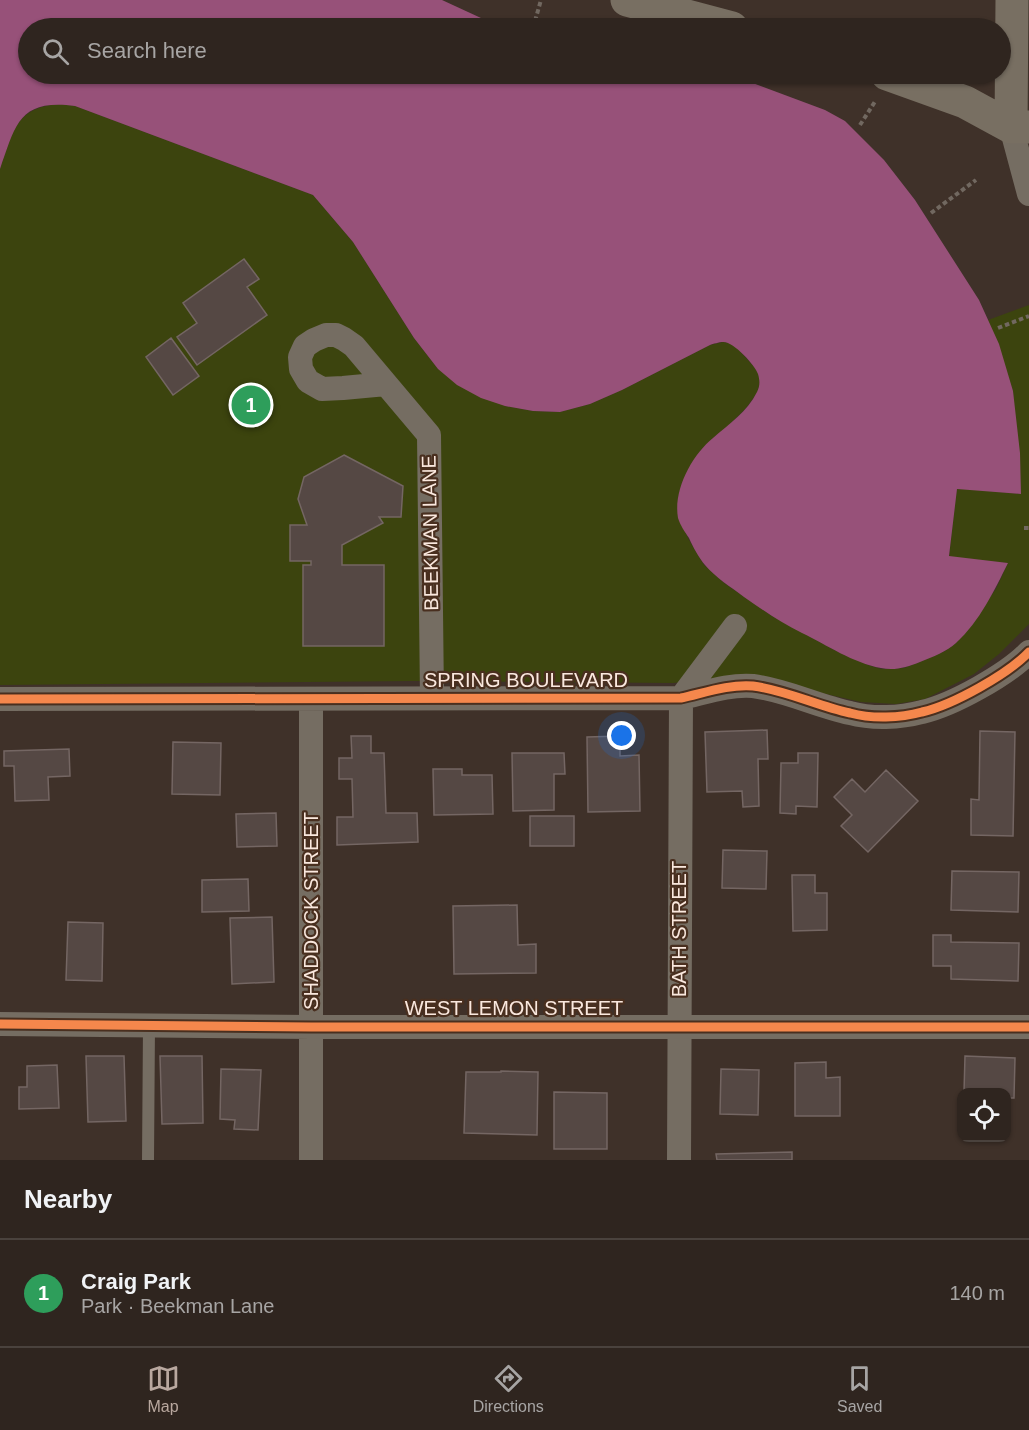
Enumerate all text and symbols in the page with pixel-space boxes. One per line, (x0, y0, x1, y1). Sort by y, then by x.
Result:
search box (18, 18, 1011, 84)
icon: search (39, 35, 72, 68)
text: Search here (87, 38, 207, 63)
pin: 1 (232, 382, 270, 428)
street label: BEEKMAN LANE (418, 455, 442, 611)
street label: SPRING BOULEVARD (424, 669, 628, 691)
your location (607, 721, 636, 750)
street label: SHADDOCK STREET (300, 812, 322, 1010)
street label: BATH STREET (668, 861, 690, 997)
street label: WEST LEMON STREET (405, 997, 623, 1019)
map controls (957, 1088, 1011, 1142)
button: locate (957, 1088, 1011, 1142)
text: Nearby (24, 1184, 112, 1214)
text: Craig Park (81, 1269, 191, 1294)
text: 1 (38, 1282, 49, 1304)
text: 140 m (949, 1282, 1005, 1304)
text: Park · Beekman Lane (81, 1295, 274, 1317)
tab: Map (147, 1362, 180, 1416)
tab: Directions (473, 1362, 544, 1416)
tab: Saved (837, 1362, 882, 1416)

